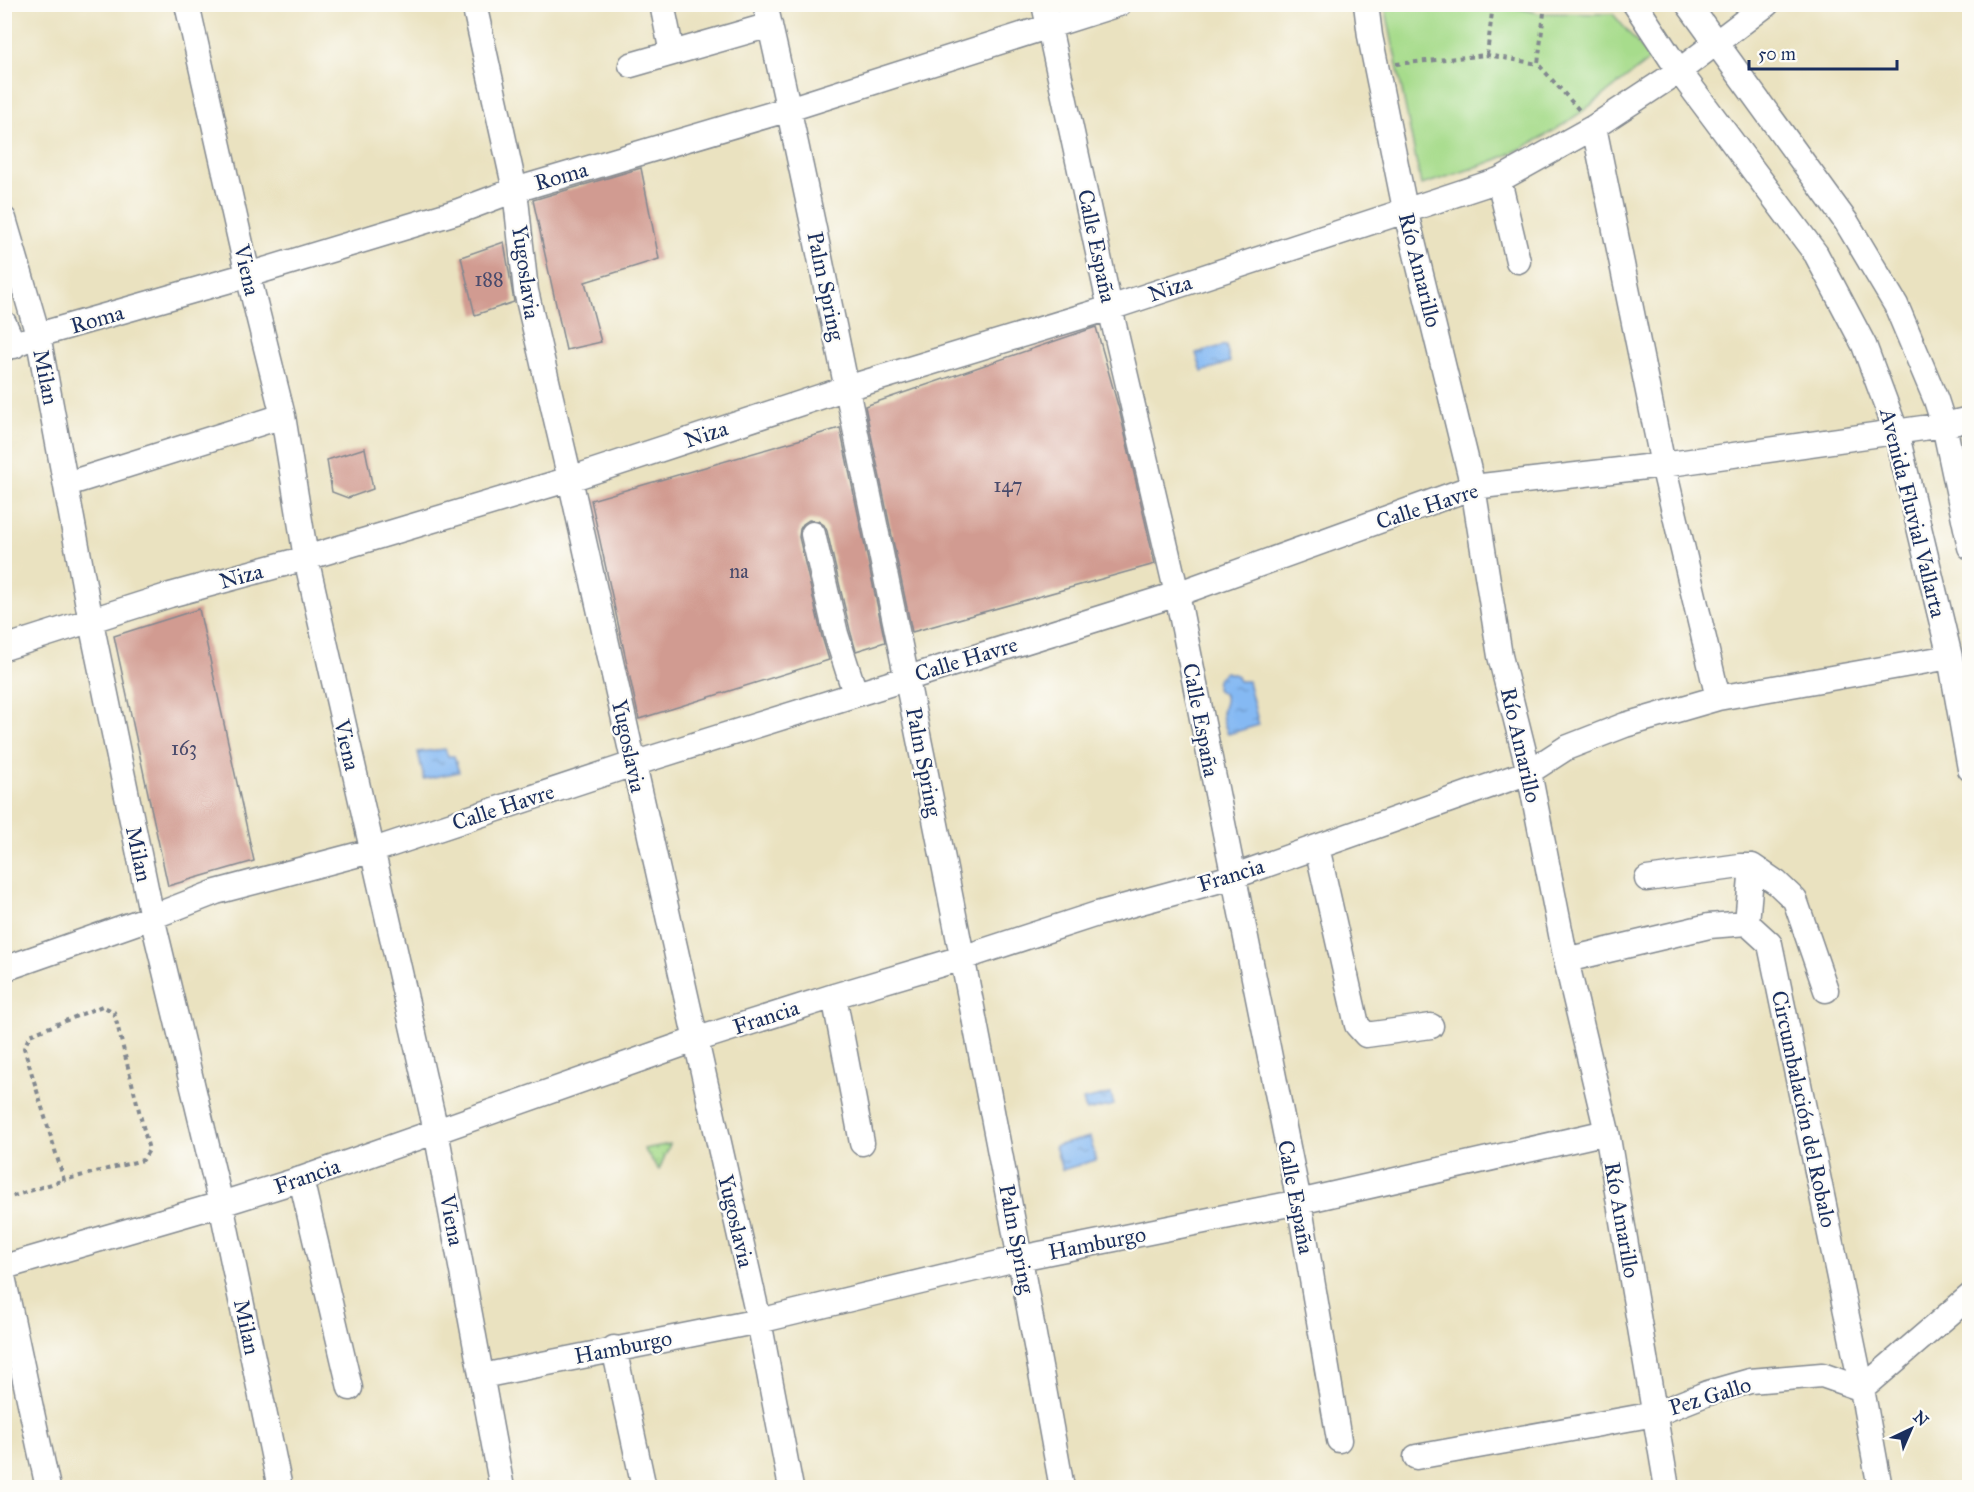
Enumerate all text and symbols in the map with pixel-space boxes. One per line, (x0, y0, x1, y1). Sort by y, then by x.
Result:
scale bar (1749, 33, 1898, 71)
text: 50 m (1758, 43, 1796, 65)
street label: Roma (531, 155, 591, 196)
street label: Calle España (1072, 187, 1122, 306)
street label: Río Amarillo (1393, 210, 1447, 330)
street label: Yugoslavia (506, 223, 546, 321)
street label: Palm Spring (801, 229, 851, 344)
street label: Viena (228, 241, 266, 299)
house number: 188 (474, 267, 504, 291)
street label: Niza (1145, 268, 1196, 308)
street label: Roma (67, 298, 127, 339)
street label: Milan (27, 347, 65, 407)
street label: Avenida Fluvial Vallarta (1874, 405, 1952, 621)
street label: Niza (681, 414, 732, 454)
house number: 147 (994, 473, 1022, 497)
street label: Calle Havre (1372, 477, 1482, 535)
street label: Niza (216, 557, 266, 595)
house number: na (729, 559, 749, 583)
street label: Calle Havre (911, 631, 1021, 687)
street label: Calle España (1177, 661, 1225, 780)
street label: Río Amarillo (1495, 685, 1547, 805)
street label: Yugoslavia (606, 697, 652, 796)
street label: Palm Spring (900, 705, 948, 820)
street label: Viena (328, 716, 366, 774)
house number: 163 (171, 736, 197, 760)
street label: Calle Havre (448, 778, 558, 836)
street label: Milan (120, 824, 158, 884)
street label: Francia (1195, 852, 1268, 898)
street label: Circumbalación del Robalo (1766, 988, 1842, 1230)
street label: Francia (730, 993, 803, 1040)
street label: Calle España (1272, 1138, 1320, 1257)
street label: Francia (270, 1152, 344, 1200)
street label: Río Amarillo (1599, 1160, 1645, 1280)
street label: Yugoslavia (712, 1172, 760, 1271)
street label: Palm Spring (993, 1182, 1041, 1297)
street label: Viena (434, 1191, 470, 1249)
street label: Hamburgo (1046, 1220, 1148, 1266)
street label: Milan (228, 1297, 266, 1357)
street label: Hamburgo (572, 1324, 674, 1370)
street label: Pez Gallo (1666, 1371, 1754, 1421)
north arrow (1881, 1399, 1941, 1459)
text: N (1910, 1407, 1933, 1430)

